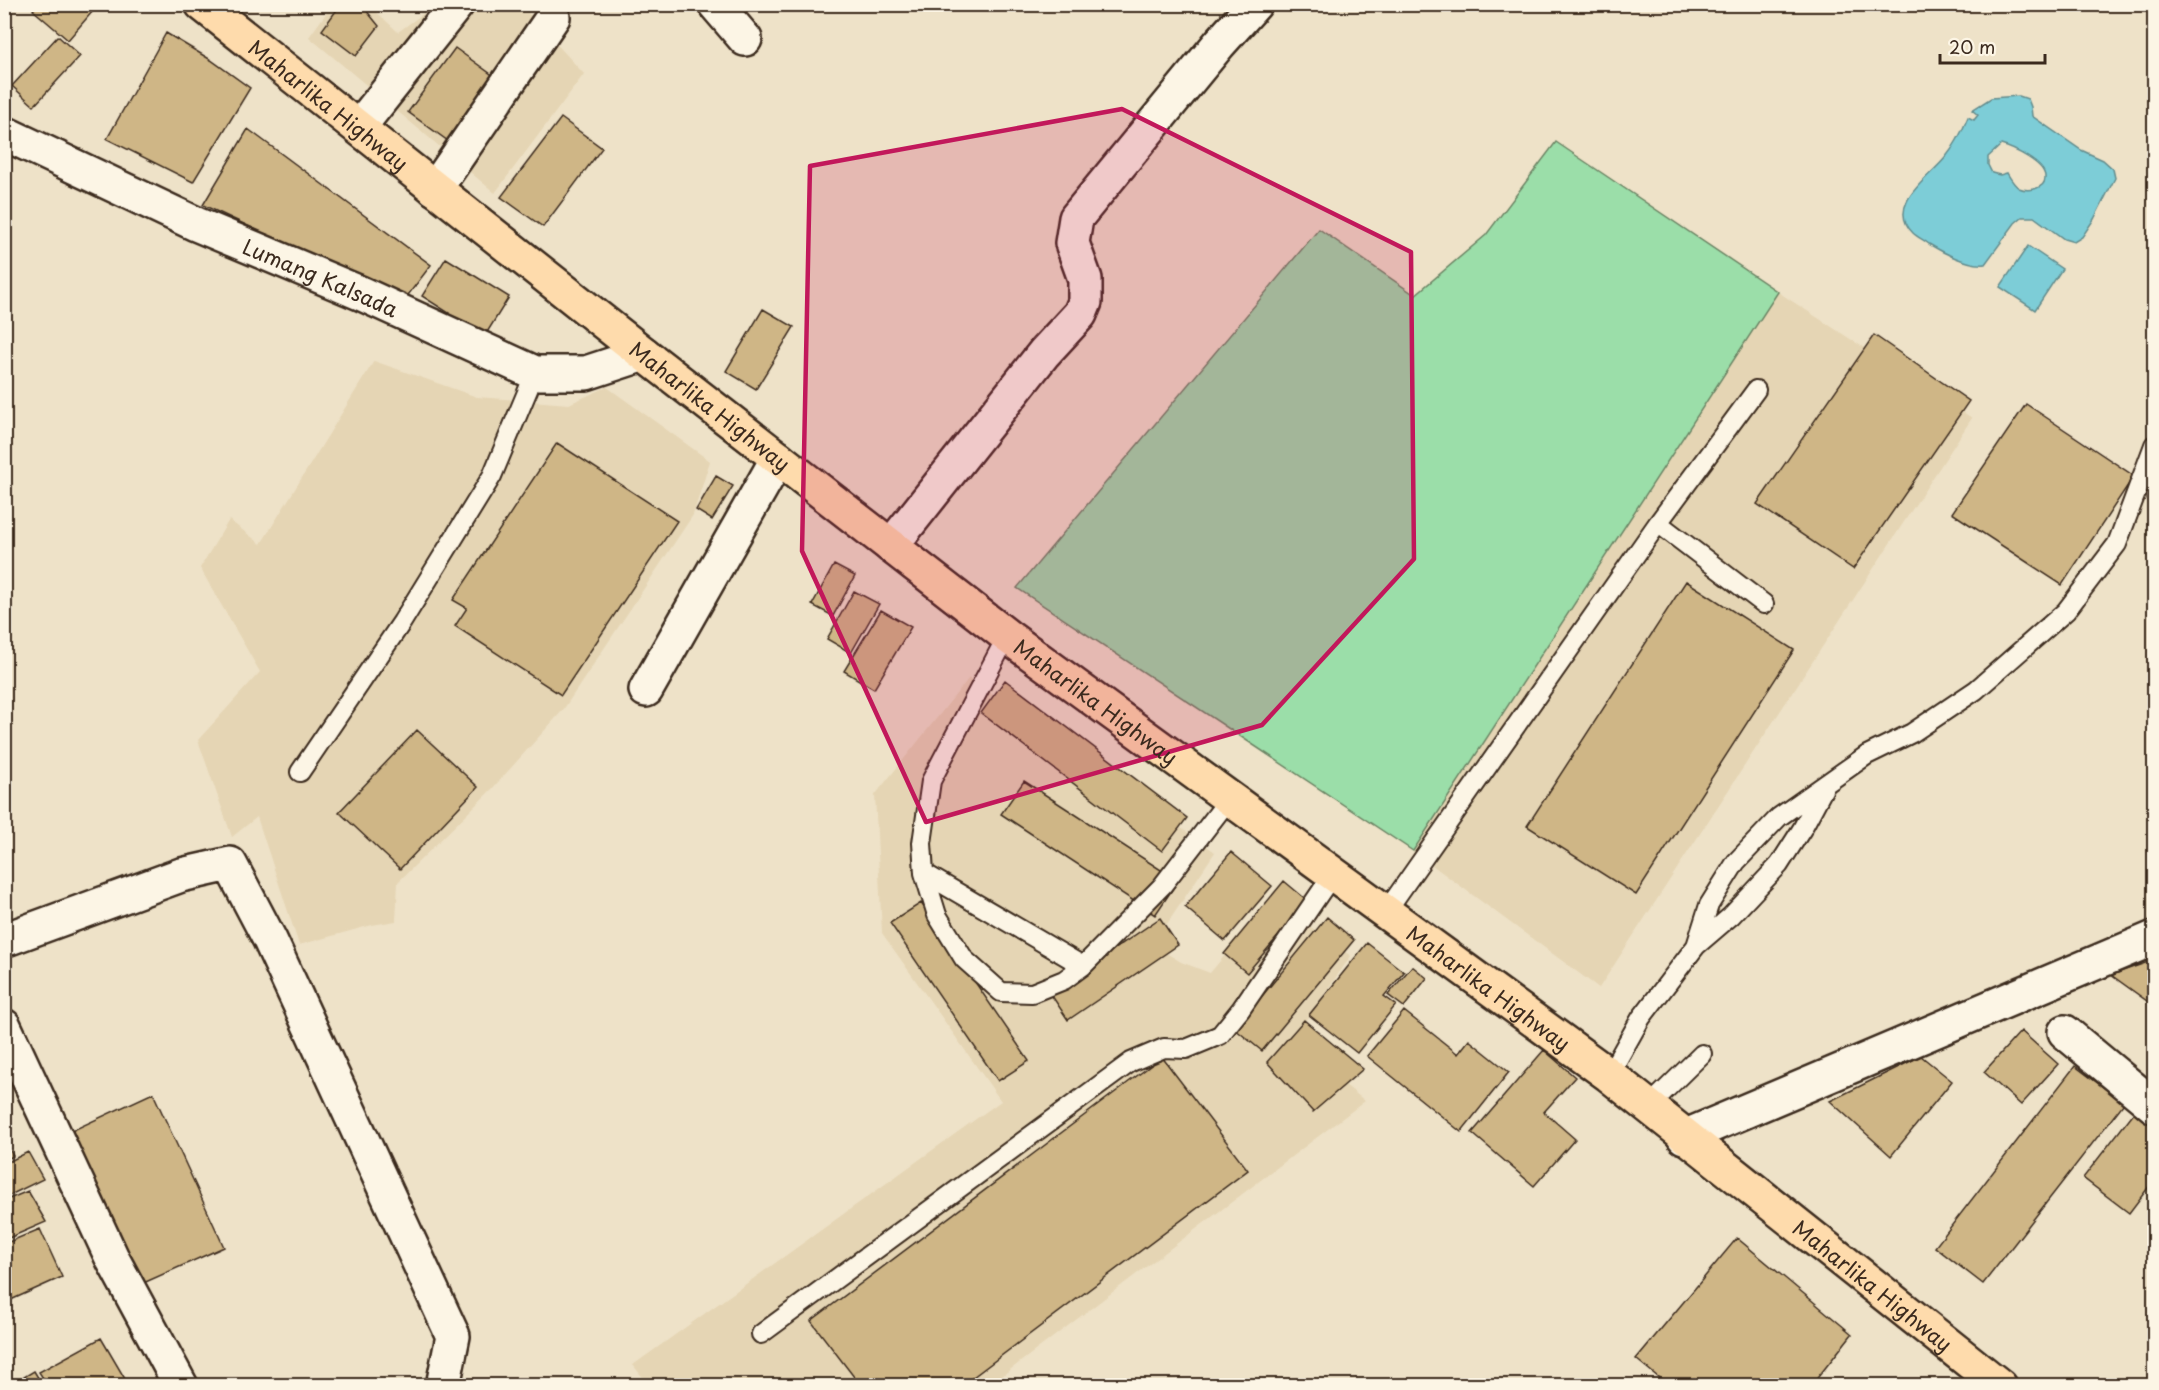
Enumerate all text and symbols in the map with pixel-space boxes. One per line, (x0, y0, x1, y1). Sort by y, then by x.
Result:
scale bar (1940, 27, 2045, 65)
street label: Maharlika Highway (242, 31, 416, 178)
text: 20 m (1949, 33, 1995, 60)
street label: Lumang Kalsada (238, 230, 404, 325)
street label: Maharlika Highway (623, 333, 798, 478)
street label: Maharlika Highway (1008, 630, 1185, 772)
street label: Maharlika Highway (1400, 917, 1578, 1058)
street label: Maharlika Highway (1786, 1212, 1960, 1359)

